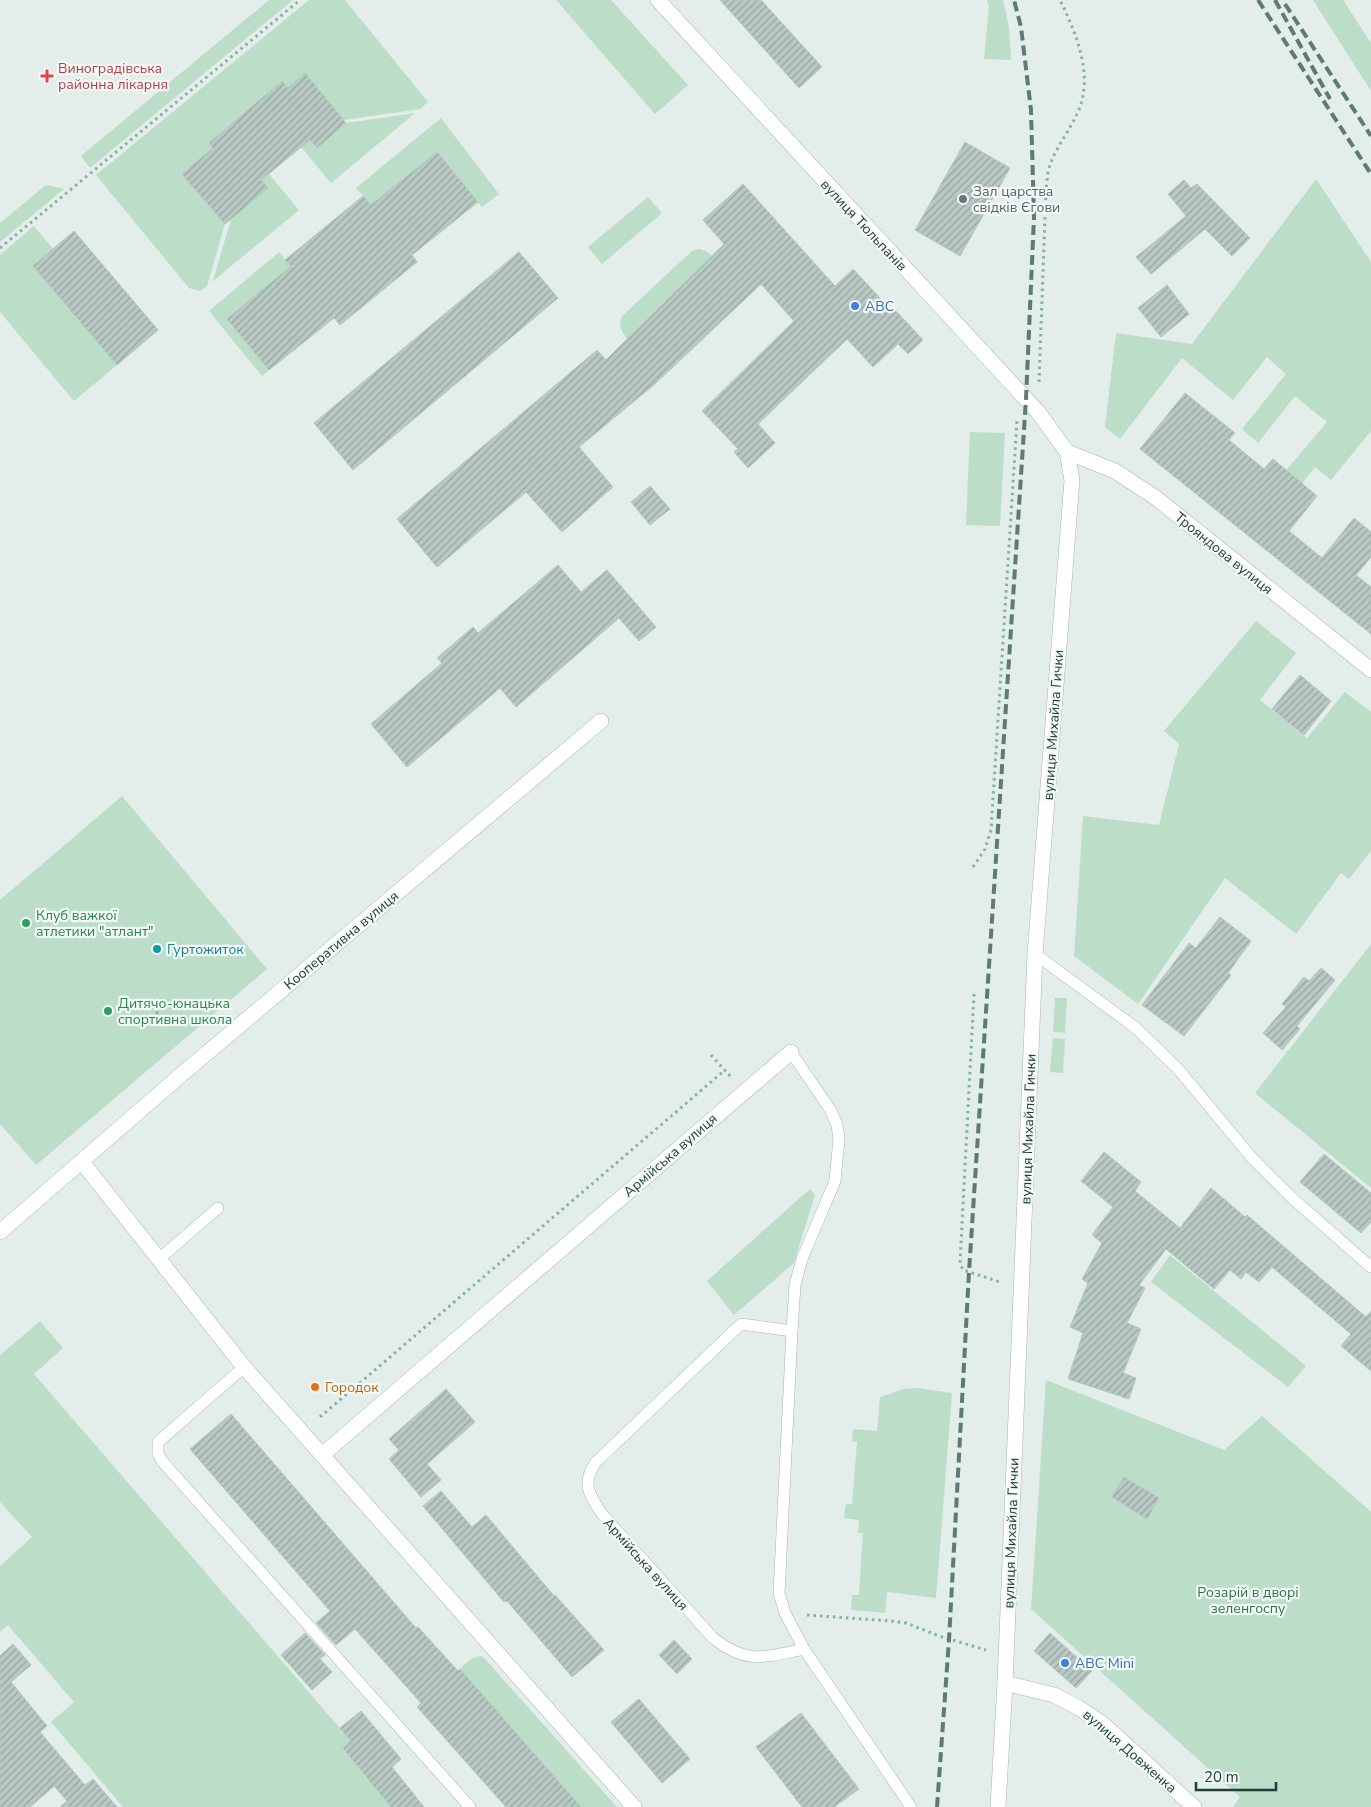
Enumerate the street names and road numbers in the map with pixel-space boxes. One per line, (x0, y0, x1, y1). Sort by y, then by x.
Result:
street label: вулиця Тюльпанів (816, 175, 911, 276)
street label: Трояндова вулиця (1171, 508, 1277, 599)
street label: вулиця Михайла Гички (1039, 649, 1068, 801)
street label: Кооперативна вулиця (280, 887, 403, 994)
street label: вулиця Михайла Гички (1016, 1053, 1041, 1205)
street label: Армійська вулиця (619, 1109, 721, 1201)
street label: вулиця Михайла Гички (999, 1457, 1024, 1609)
street label: Армійська вулиця (599, 1514, 692, 1615)
street label: вулиця Довженка (1079, 1705, 1181, 1797)

